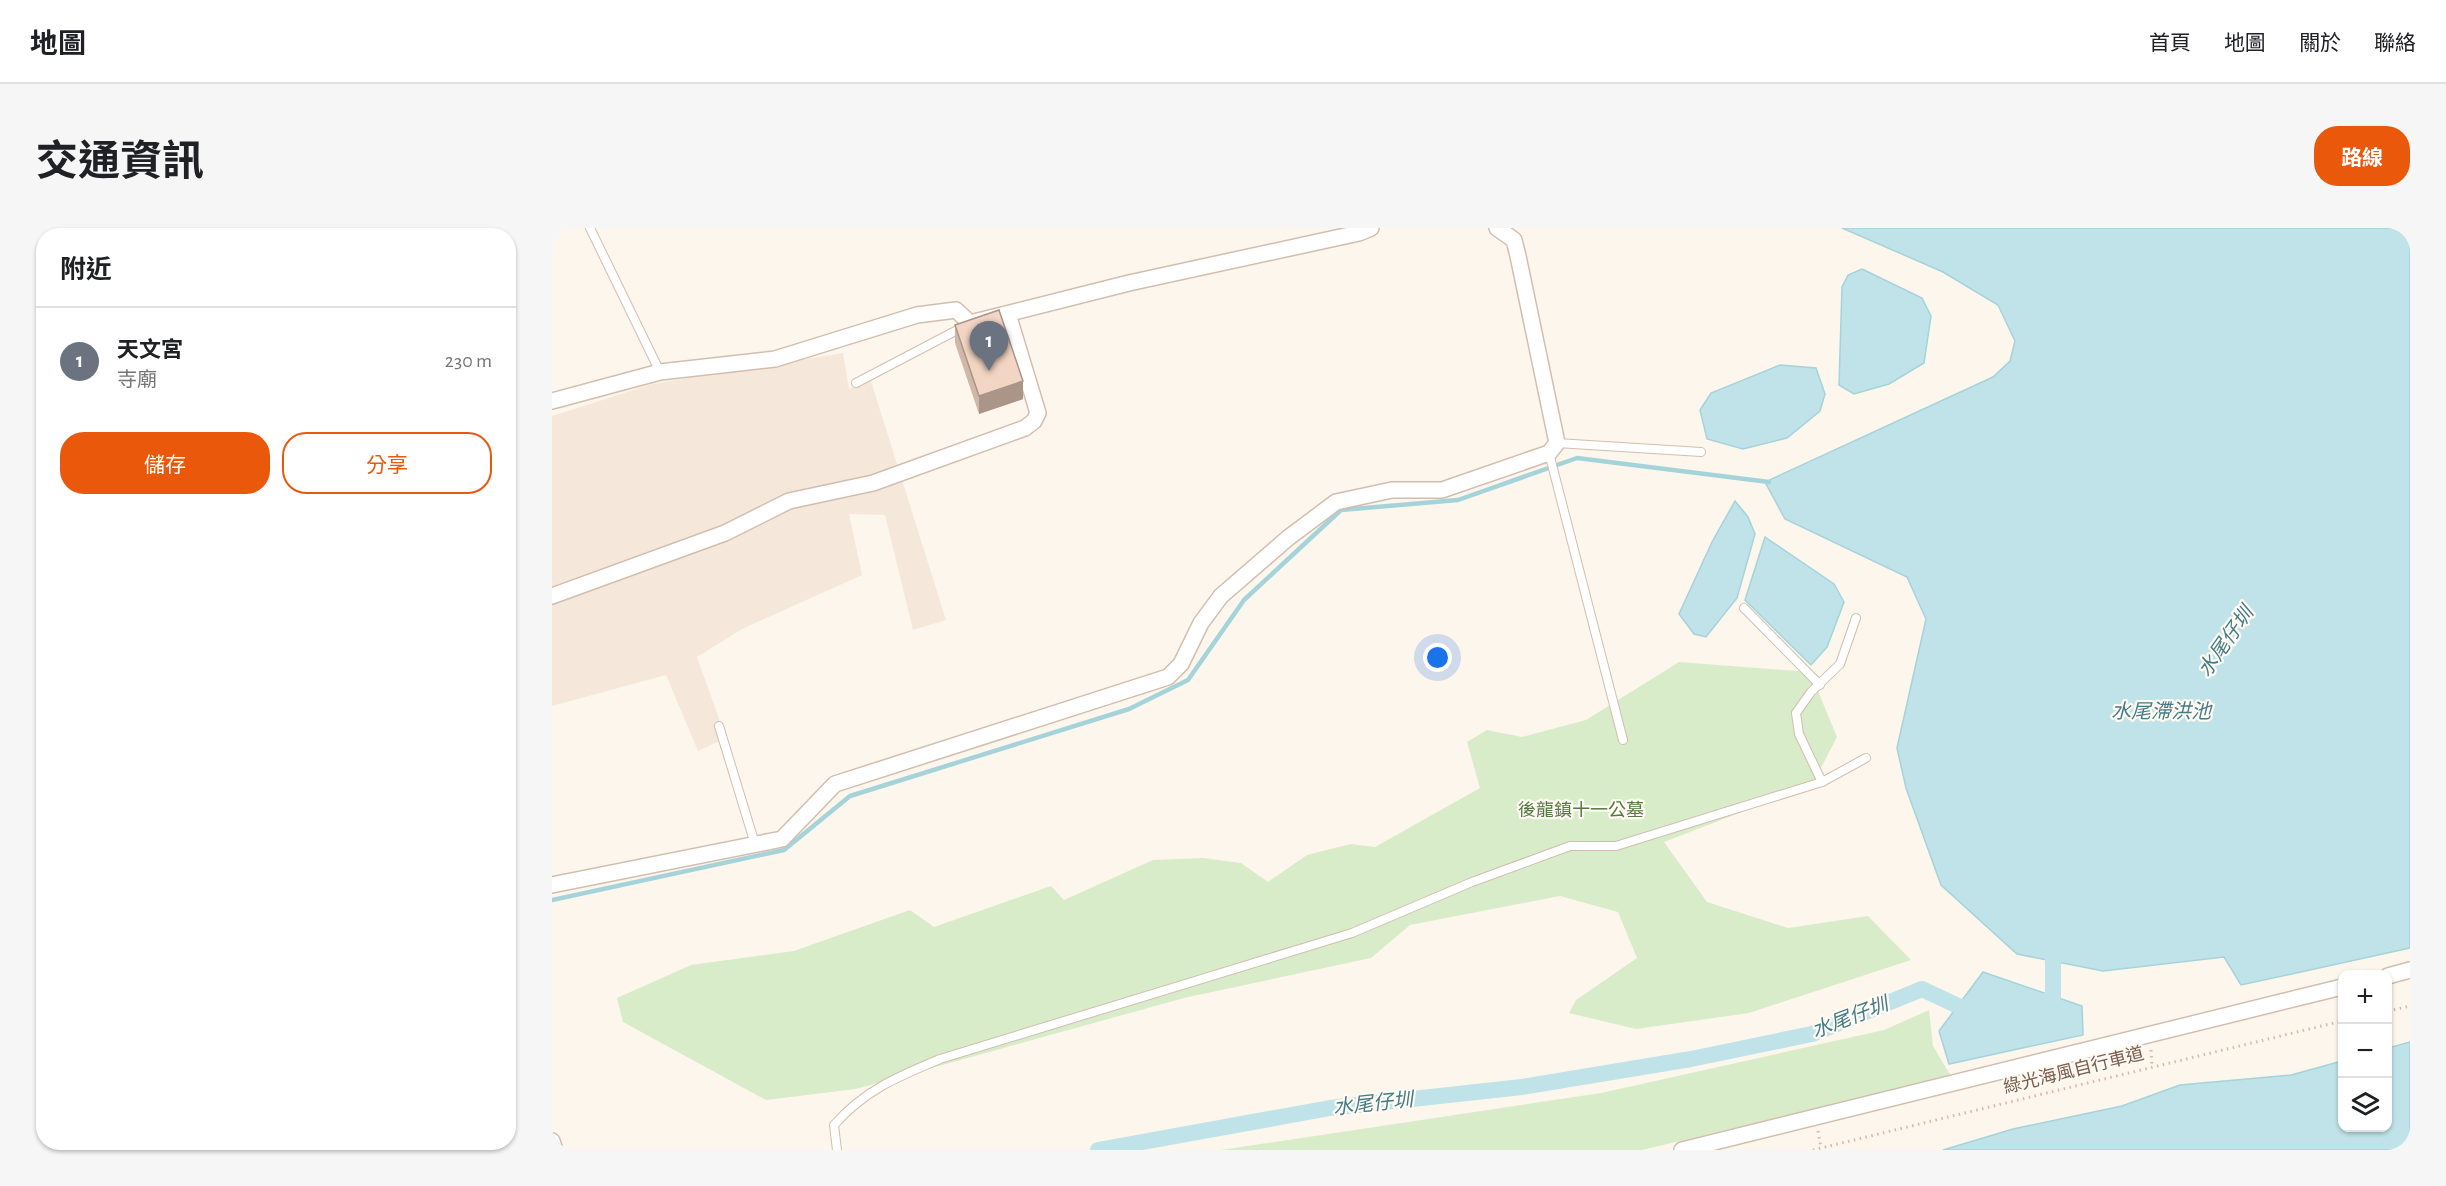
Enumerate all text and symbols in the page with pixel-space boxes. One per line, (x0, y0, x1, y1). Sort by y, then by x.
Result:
text: 地圖 (30, 31, 86, 59)
text: 首頁 (2149, 33, 2191, 54)
text: 地圖 (2224, 33, 2266, 54)
text: 關於 (2299, 33, 2341, 54)
text: 聯絡 (2374, 33, 2416, 54)
button: 路線 (2314, 126, 2410, 186)
text: 交通資訊 (36, 141, 204, 183)
text: 附近 (60, 257, 112, 283)
pin: 1 (970, 322, 1008, 371)
text: 天文宮 (117, 339, 183, 361)
text: 1 (76, 351, 83, 371)
text: 230 m (445, 351, 492, 371)
text: 寺廟 (117, 370, 157, 390)
button: 儲存 (60, 432, 270, 494)
button: 分享 (282, 432, 492, 494)
water label: 水尾仔圳 (2194, 600, 2259, 681)
your location (1423, 643, 1452, 672)
water label: 水尾滯洪池 (2111, 701, 2213, 722)
park label: 後龍鎮十一公墓 (1518, 800, 1644, 820)
map controls (2338, 970, 2392, 1132)
button: + (2338, 970, 2392, 1024)
water label: 水尾仔圳 (1809, 992, 1894, 1042)
button: − (2338, 1024, 2392, 1078)
street label: 綠光海風自行車道 (2001, 1043, 2146, 1097)
button: layers (2338, 1078, 2392, 1132)
water label: 水尾仔圳 (1332, 1089, 1417, 1118)

